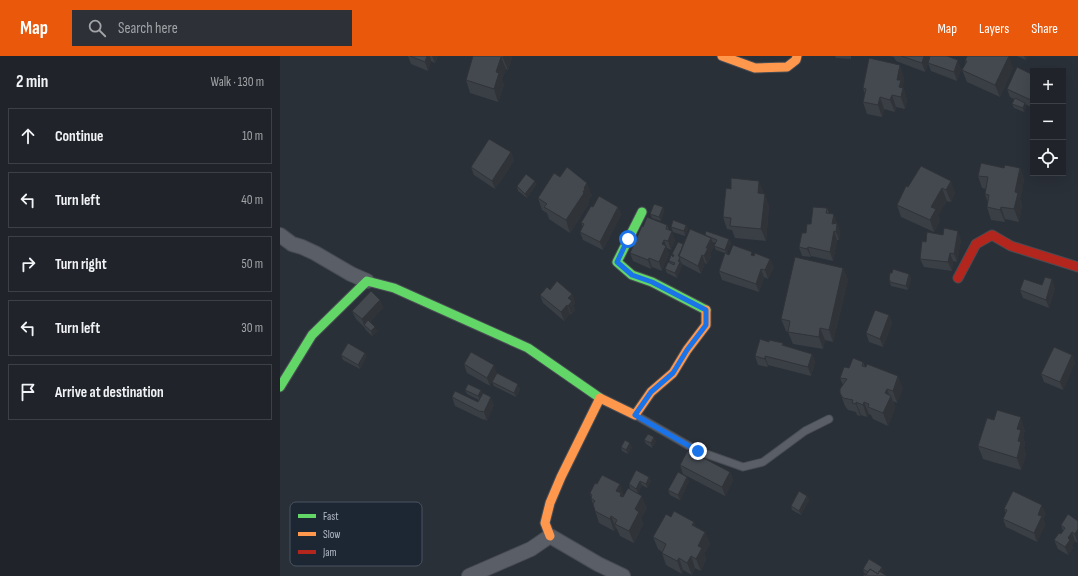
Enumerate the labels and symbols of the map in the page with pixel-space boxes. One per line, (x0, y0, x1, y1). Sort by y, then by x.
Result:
route start (619, 230, 637, 248)
route end (689, 442, 707, 460)
legend (290, 502, 422, 566)
text: Fast (323, 510, 339, 523)
text: Slow (323, 528, 340, 541)
text: Jam (322, 546, 337, 559)

